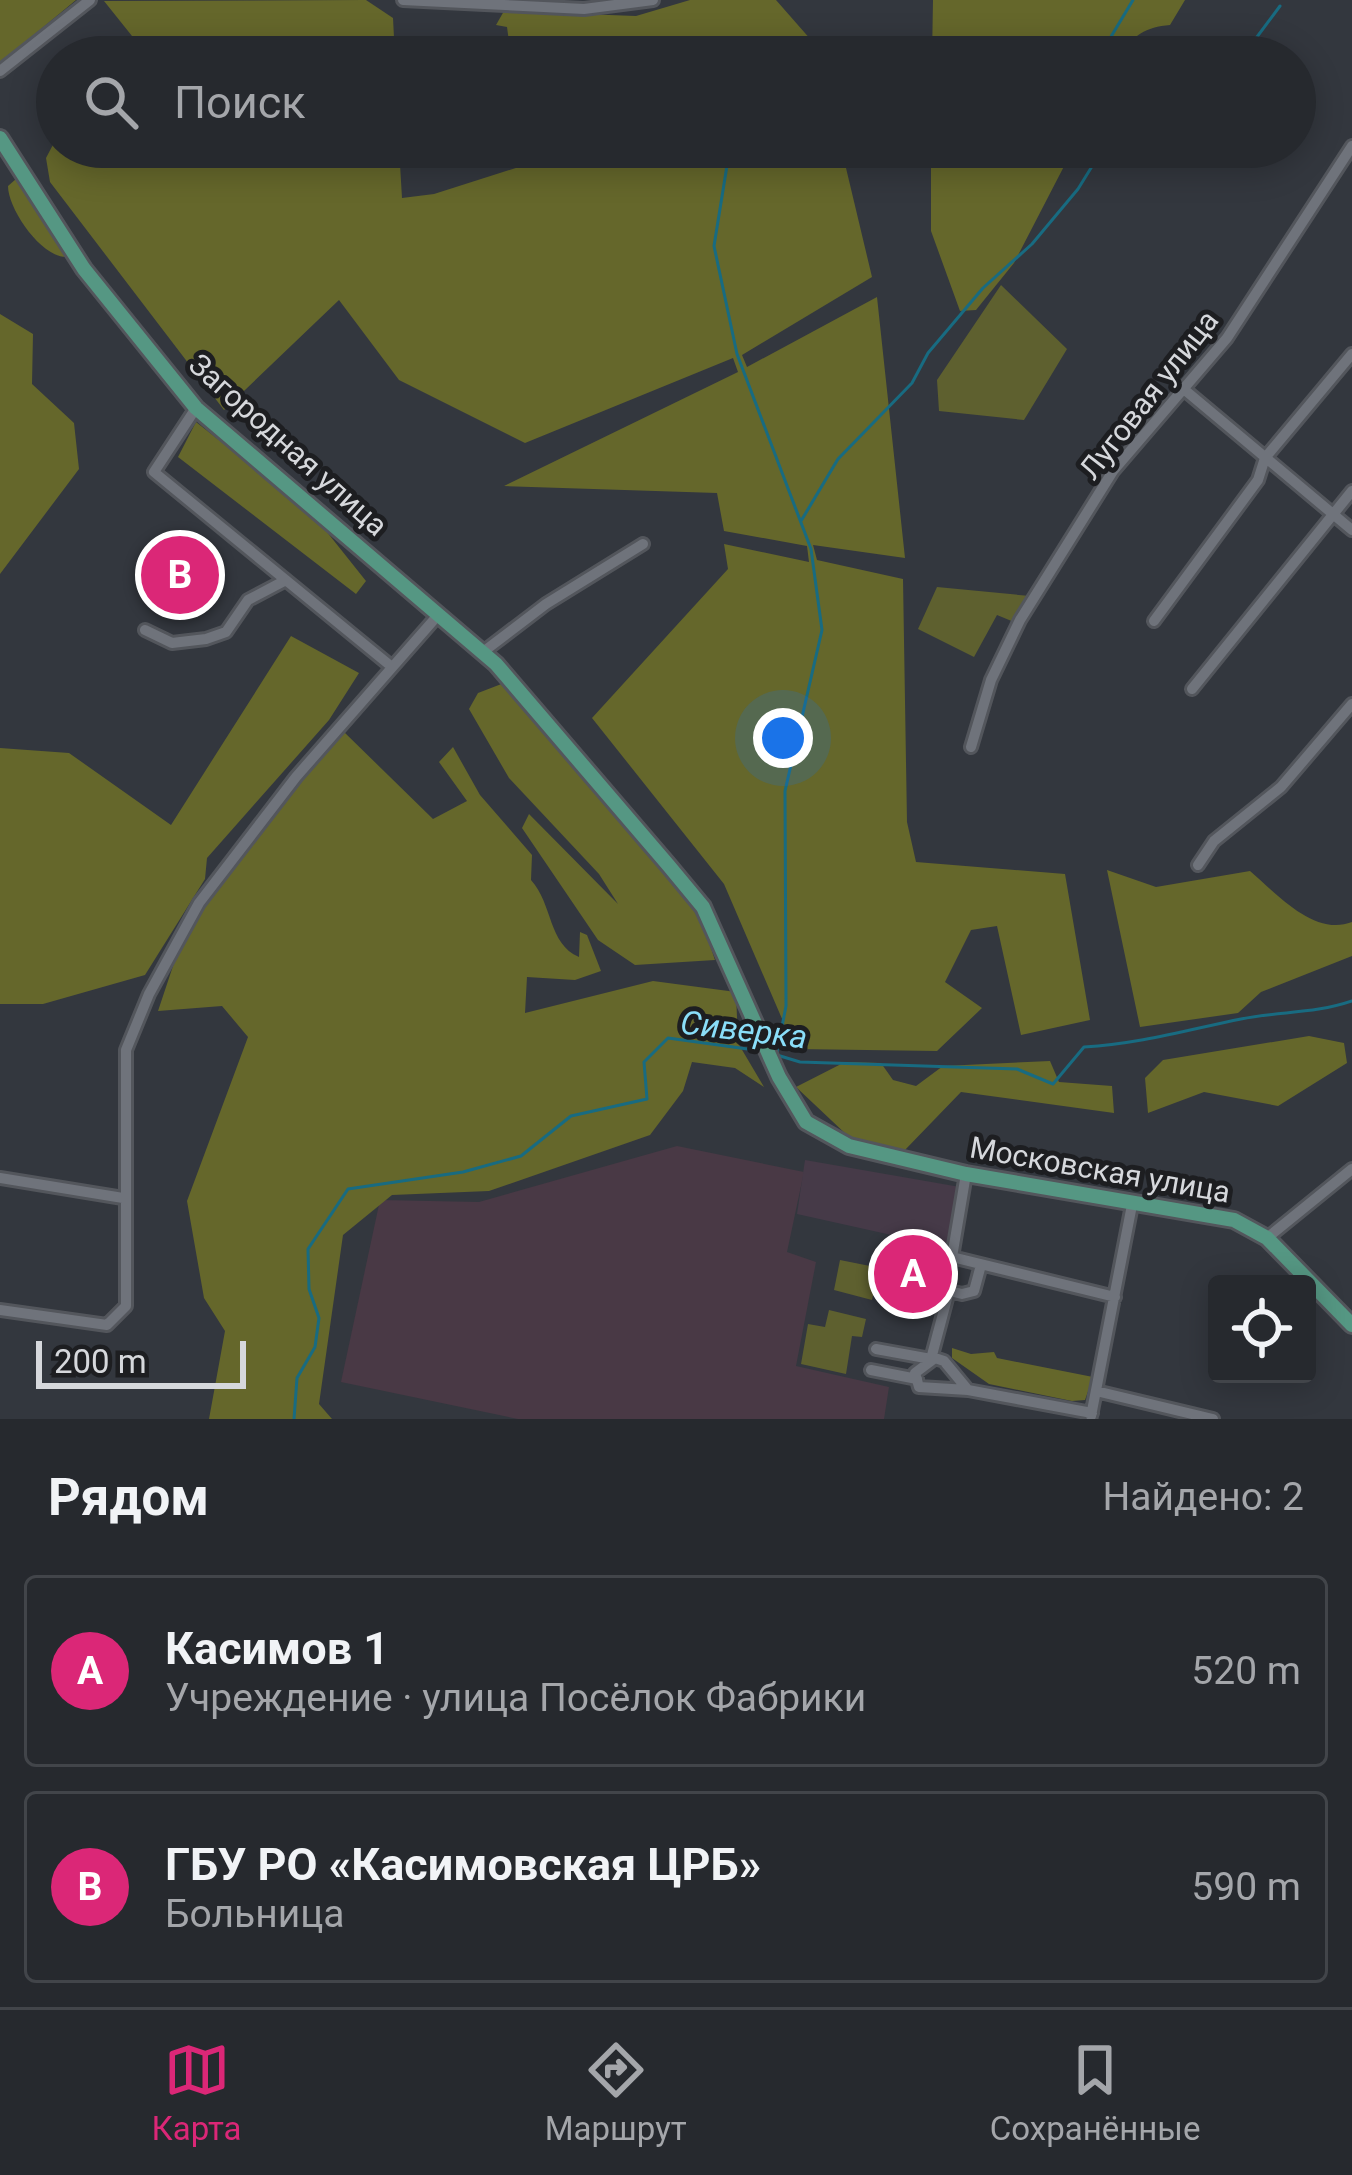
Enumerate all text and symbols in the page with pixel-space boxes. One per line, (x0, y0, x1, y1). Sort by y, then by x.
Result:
search box (36, 36, 1316, 168)
icon: search (78, 69, 144, 135)
text: Поиск (174, 76, 306, 129)
street label: Луговая улица (1072, 303, 1225, 486)
street label: Загородная улица (182, 346, 395, 543)
pin: B (141, 530, 219, 620)
your location (753, 708, 813, 768)
water label: Сиверка (678, 1002, 809, 1057)
street label: Московская улица (967, 1129, 1233, 1210)
pin: A (874, 1229, 952, 1319)
map controls (1208, 1275, 1316, 1383)
button: locate (1208, 1275, 1316, 1383)
scale bar (36, 1335, 246, 1388)
text: 200 m (54, 1342, 147, 1381)
text: Рядом (48, 1468, 209, 1527)
text: Найдено: 2 (1102, 1474, 1304, 1520)
text: Касимов 1 (165, 1622, 389, 1675)
text: A (77, 1648, 103, 1694)
text: 520 m (1191, 1648, 1301, 1694)
text: Учреждение · улица Посёлок Фабрики (165, 1675, 866, 1721)
text: ГБУ РО «Касимовская ЦРБ» (165, 1838, 761, 1891)
text: B (78, 1864, 102, 1910)
text: 590 m (1191, 1864, 1301, 1910)
text: Больница (165, 1891, 345, 1937)
tab: Карта (152, 2037, 242, 2148)
tab: Маршрут (545, 2037, 687, 2148)
tab: Сохранённые (990, 2037, 1200, 2148)

